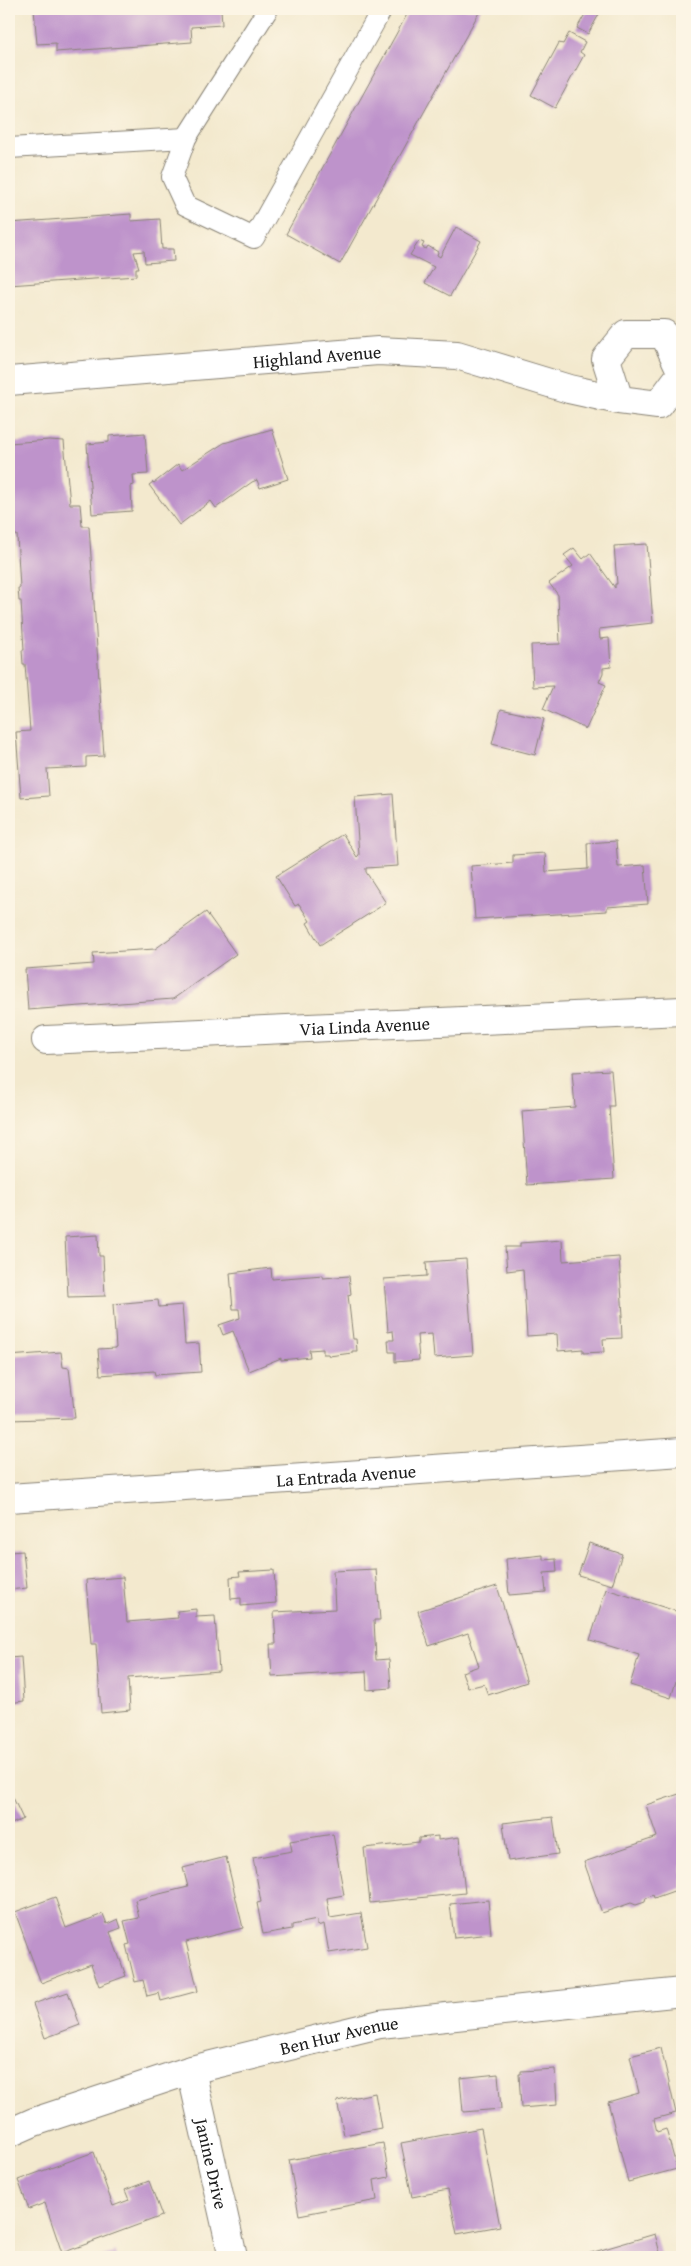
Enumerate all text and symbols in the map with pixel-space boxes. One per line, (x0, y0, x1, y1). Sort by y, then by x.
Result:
street label: Highland Avenue (252, 337, 382, 375)
street label: Via Linda Avenue (299, 1009, 431, 1042)
street label: La Entrada Avenue (275, 1457, 417, 1493)
street label: Ben Hur Avenue (277, 2009, 400, 2061)
street label: Janine Drive (188, 2114, 235, 2212)

